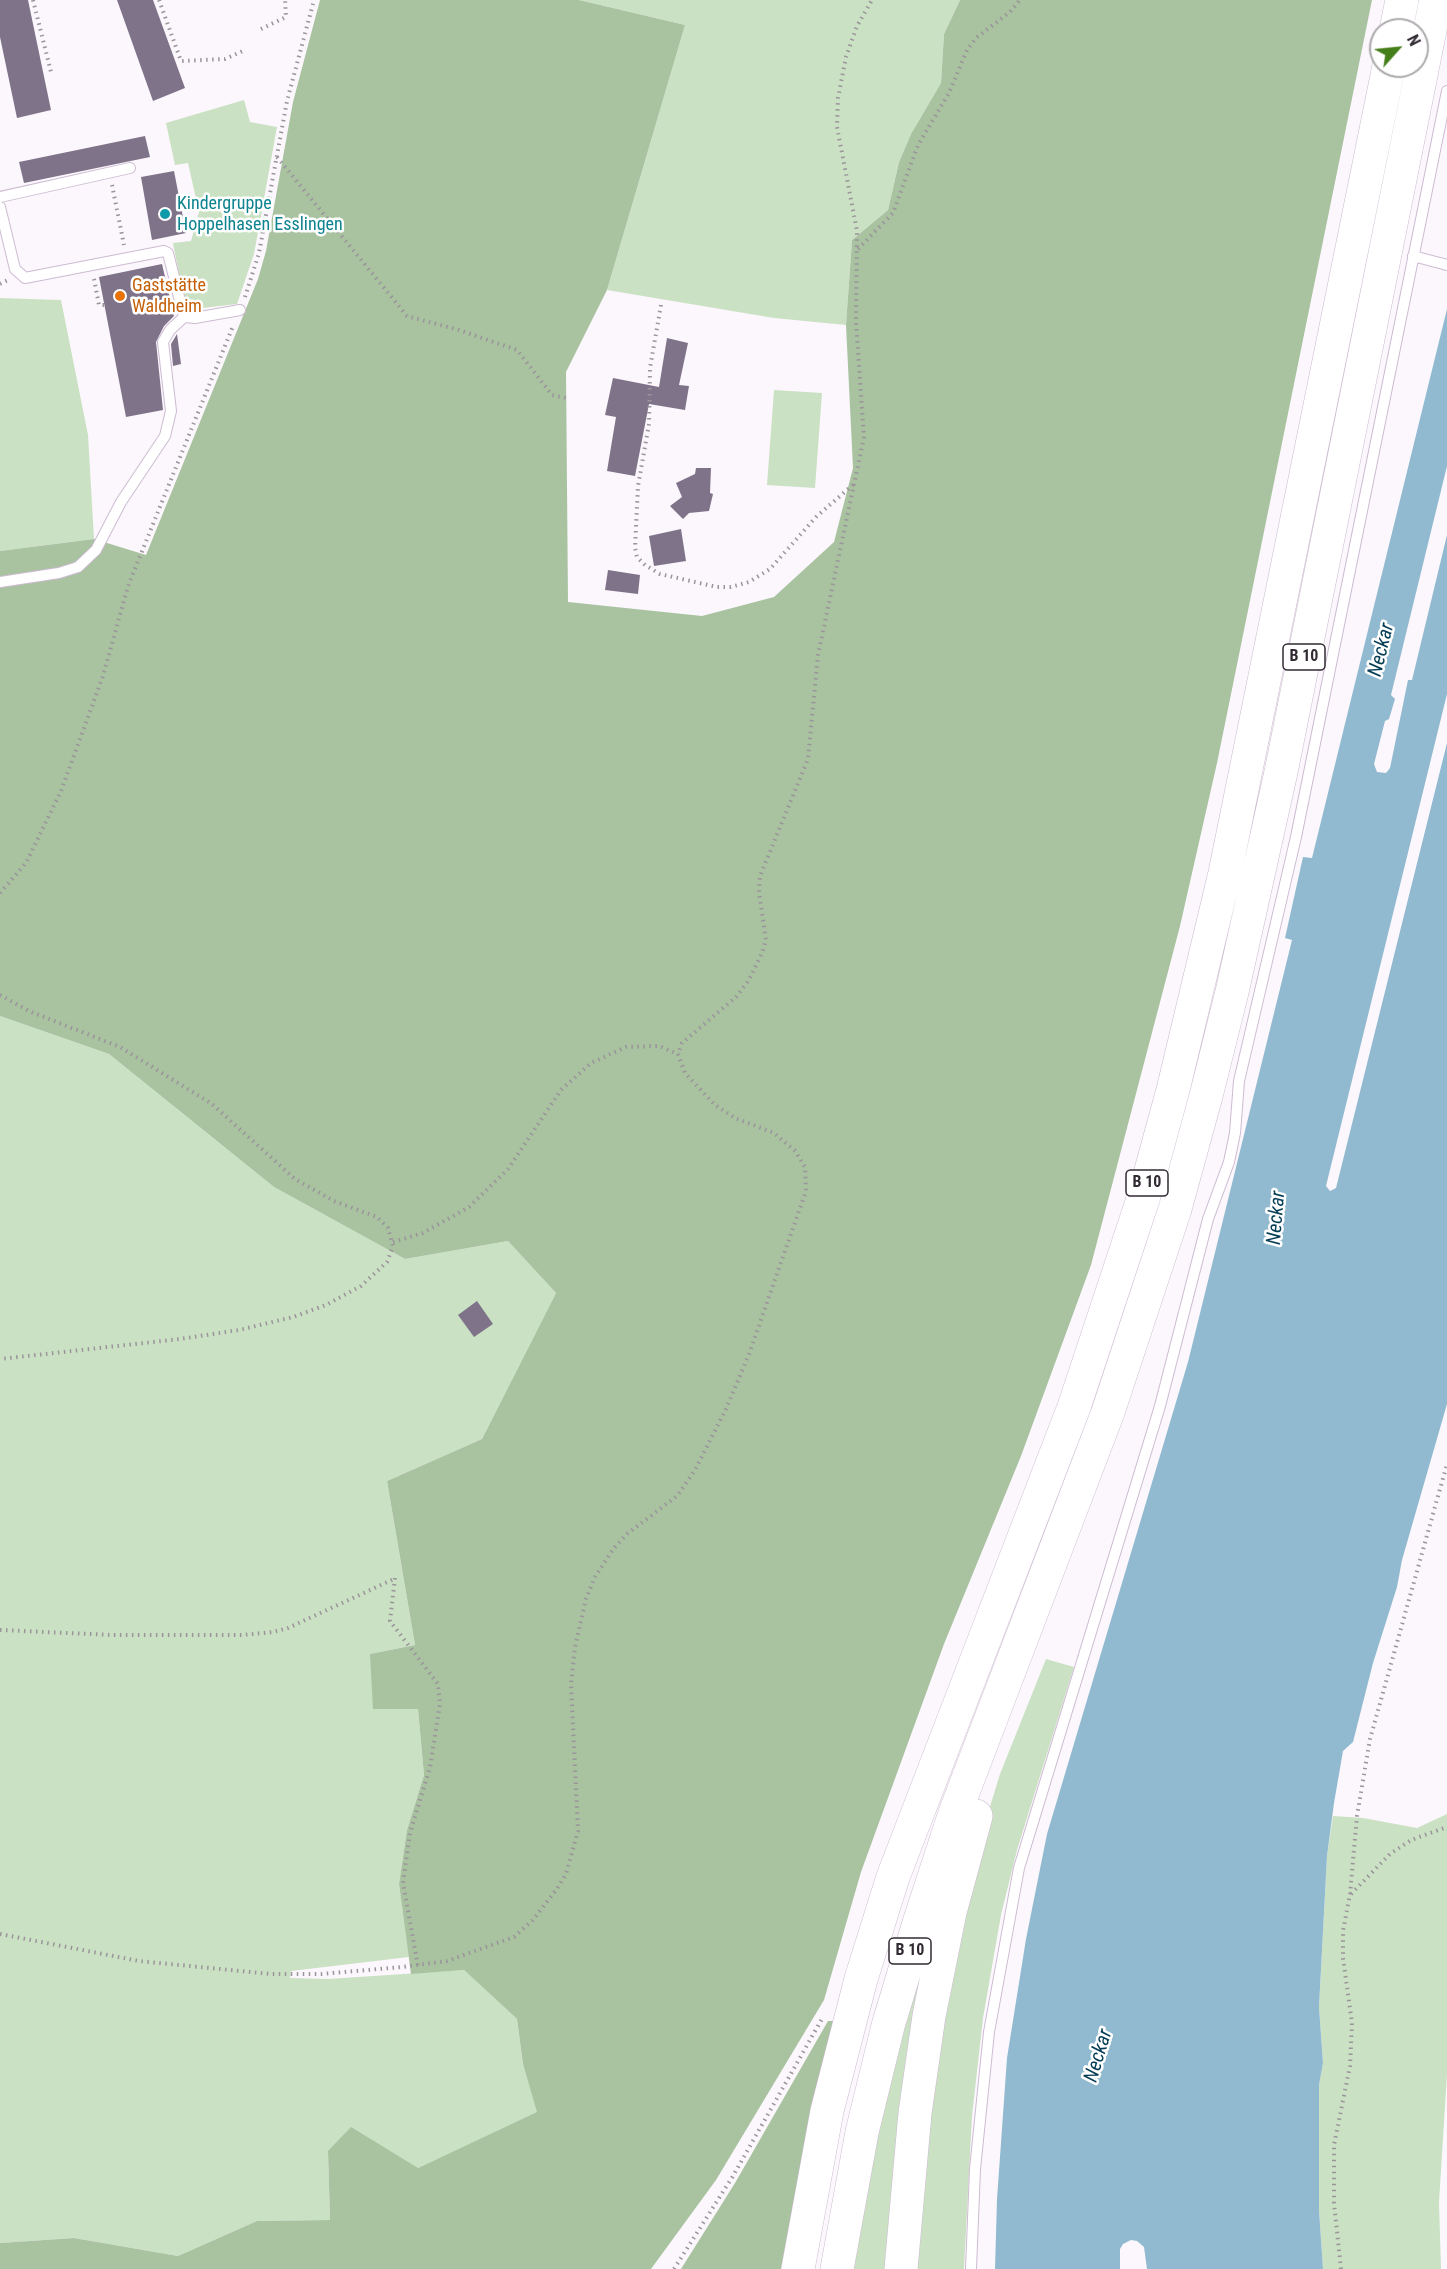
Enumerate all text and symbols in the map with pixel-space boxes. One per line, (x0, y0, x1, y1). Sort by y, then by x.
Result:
north arrow (1369, 18, 1429, 78)
text: N (1403, 32, 1424, 49)
place label: Kindergruppe Hoppelhasen Esslingen (177, 193, 343, 236)
marker: Kindergruppe Hoppelhasen Esslingen (158, 207, 172, 221)
place label: Gaststätte Waldheim (132, 275, 206, 318)
marker: Gaststätte Waldheim (113, 289, 127, 303)
water label: Neckar (1364, 621, 1400, 679)
road number: B 10 (1283, 644, 1325, 670)
road number: B 10 (1126, 1170, 1168, 1196)
water label: Neckar (1263, 1190, 1291, 1246)
road number: B 10 (889, 1938, 931, 1964)
water label: Neckar (1080, 2027, 1118, 2085)

